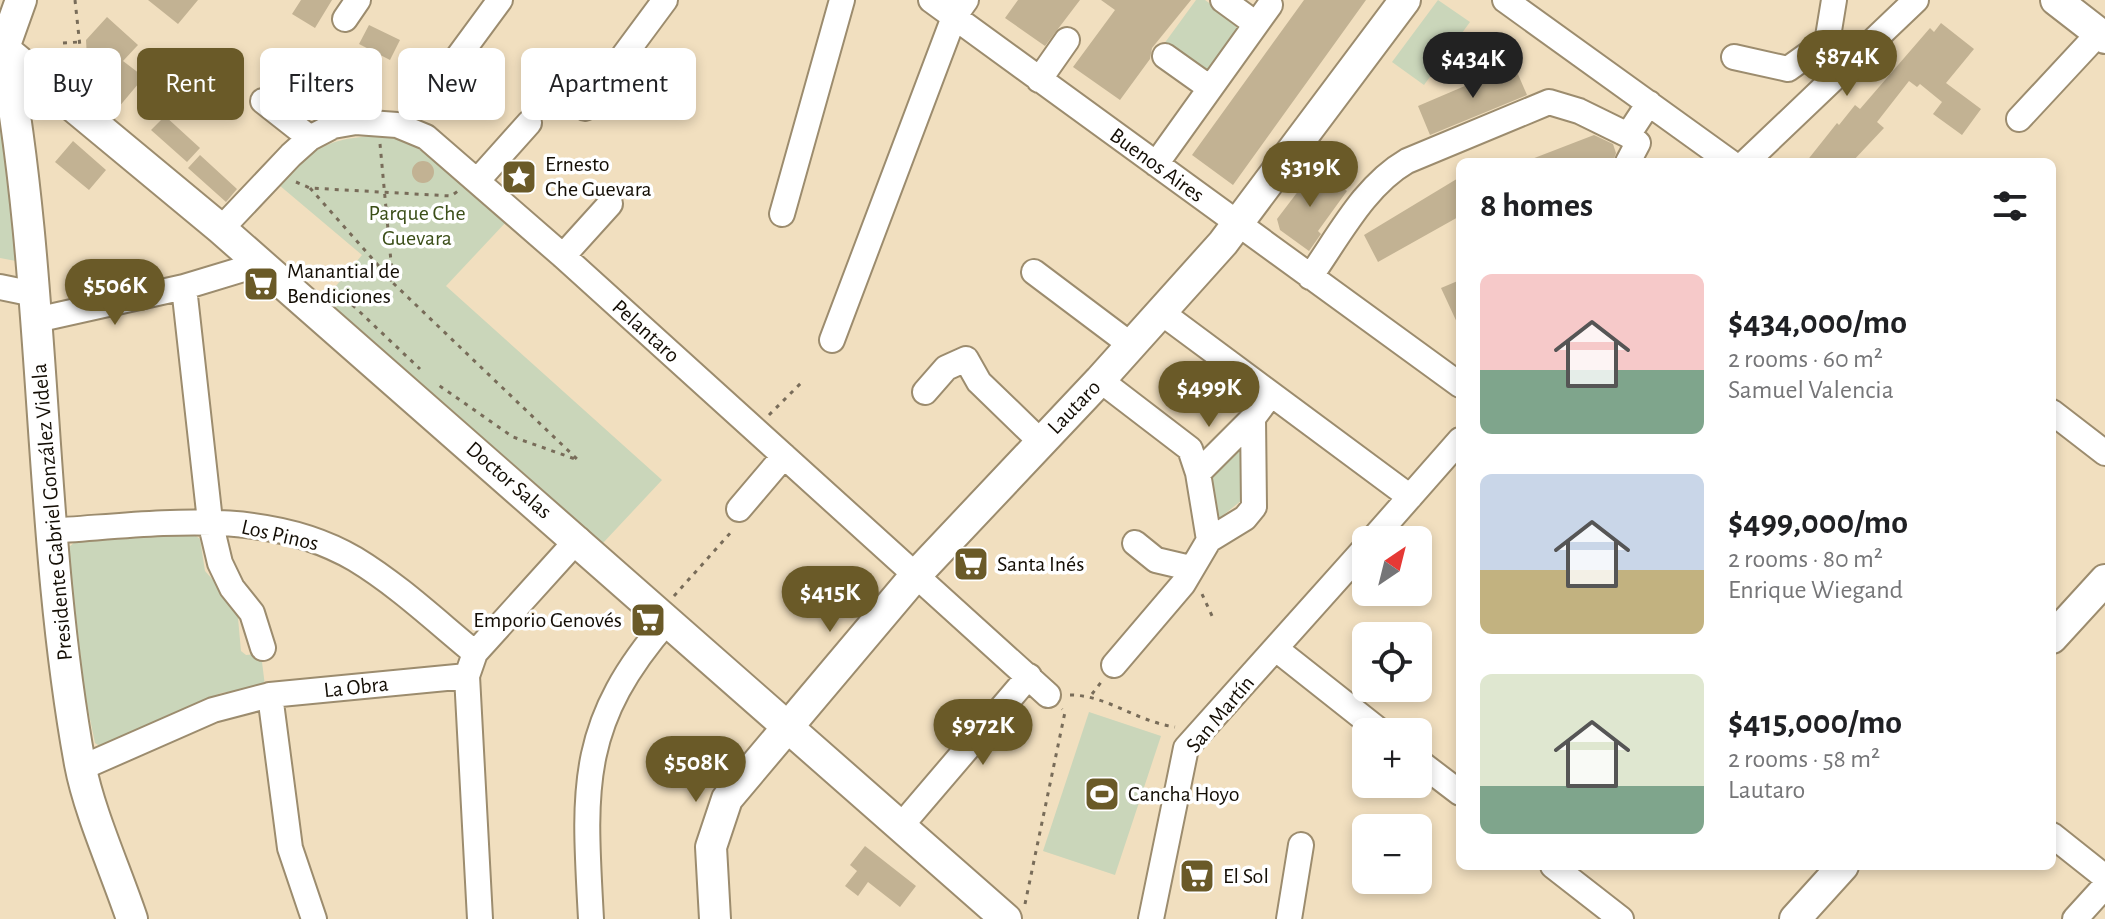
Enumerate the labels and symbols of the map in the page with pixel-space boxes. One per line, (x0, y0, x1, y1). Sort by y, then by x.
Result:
pin: $874K (1791, 30, 1903, 98)
pin: $434K (1417, 32, 1529, 100)
street label: Buenos Aires (1106, 124, 1208, 206)
pin: $319K (1254, 141, 1366, 209)
place label: Ernesto Che Guevara (545, 153, 652, 200)
place icon: Ernesto Che Guevara (500, 158, 538, 196)
park label: Parque Che Guevara (368, 202, 466, 249)
pin: $506K (59, 259, 171, 327)
place label: Manantial de Bendiciones (287, 260, 400, 307)
supermarket icon: Manantial de Bendiciones (242, 265, 280, 303)
street label: Pelantaro (608, 295, 684, 367)
pin: $499K (1153, 361, 1265, 429)
street label: Presidente Gabriel González Videla (28, 363, 76, 661)
street label: Lautaro (1043, 376, 1105, 438)
street label: Doctor Salas (462, 437, 556, 523)
street label: Los Pinos (239, 515, 321, 555)
north arrow (1352, 526, 1432, 606)
supermarket icon: Santa Inés (952, 545, 990, 583)
place label: Santa Inés (997, 553, 1084, 575)
pin: $415K (774, 566, 886, 634)
supermarket icon: Emporio Genovés (629, 601, 667, 639)
place label: Emporio Genovés (473, 609, 622, 631)
street label: San Martín (1182, 671, 1258, 757)
street label: La Obra (322, 673, 390, 701)
pin: $972K (927, 699, 1039, 767)
pin: $508K (640, 736, 752, 804)
sports icon: Cancha Hoyo (1083, 775, 1121, 813)
place label: Cancha Hoyo (1128, 783, 1239, 805)
supermarket icon: El Sol (1178, 857, 1216, 895)
place label: El Sol (1223, 865, 1269, 887)

